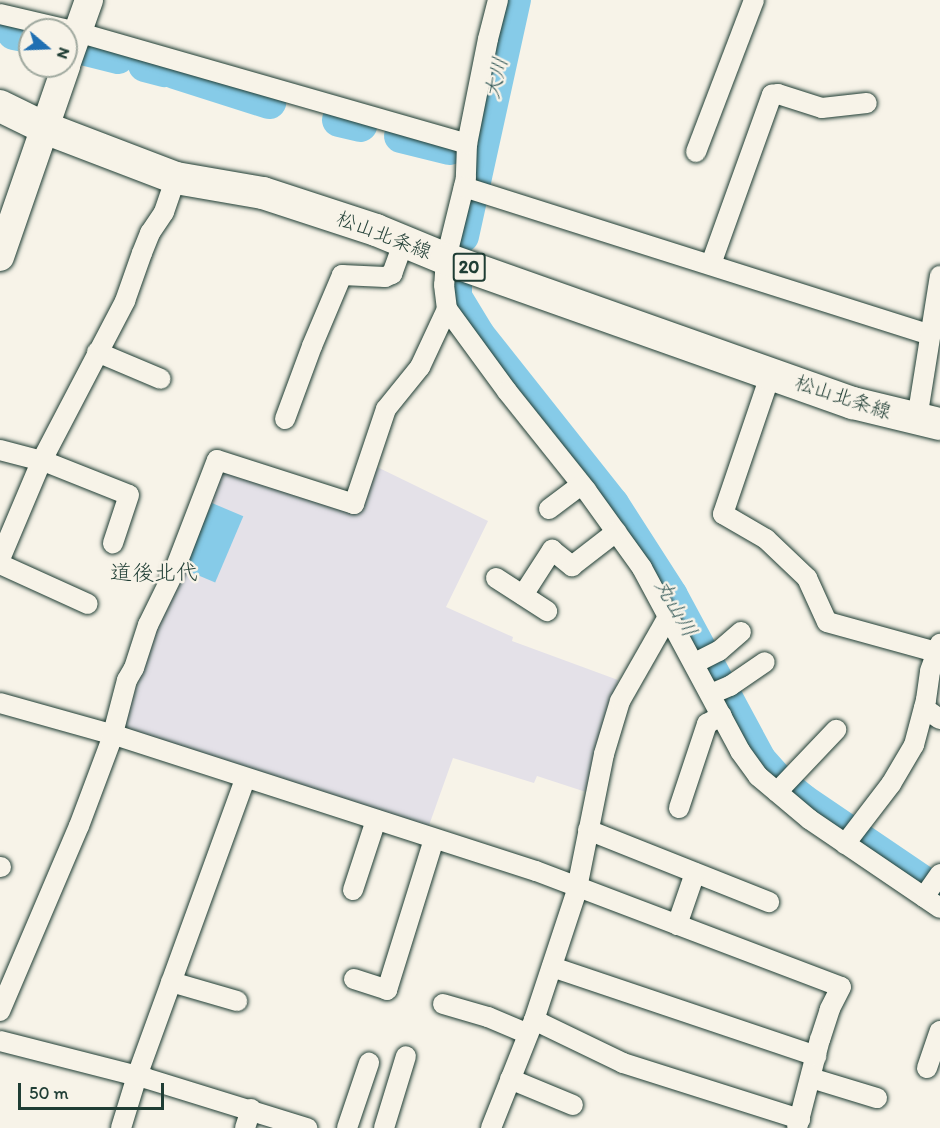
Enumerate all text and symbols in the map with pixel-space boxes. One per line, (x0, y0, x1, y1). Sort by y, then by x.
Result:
north arrow (18, 18, 78, 78)
text: N (53, 45, 74, 62)
water label: 大川 (479, 55, 513, 101)
street label: 松山北条線 (333, 206, 435, 264)
road number: 20 (452, 252, 486, 282)
street label: 松山北条線 (792, 370, 894, 424)
district label: 道後北代 (110, 560, 198, 586)
water label: 丸山川 (649, 574, 703, 642)
scale bar (21, 1071, 166, 1109)
text: 50 m (29, 1082, 69, 1104)

